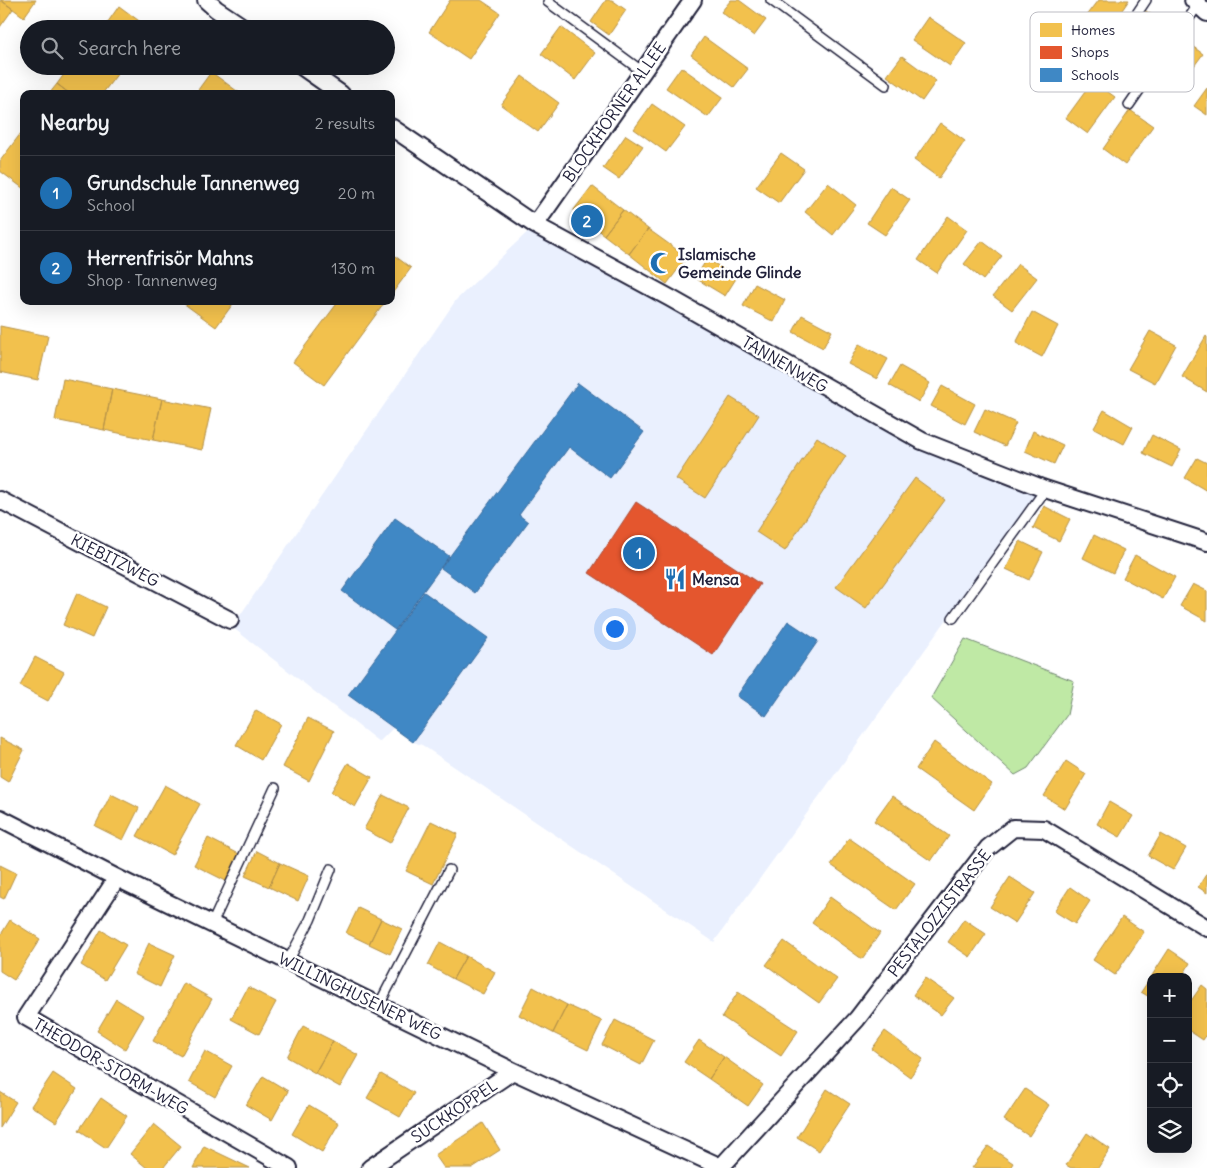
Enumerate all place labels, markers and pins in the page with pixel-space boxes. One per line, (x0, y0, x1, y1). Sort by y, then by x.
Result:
pin: 2 (571, 202, 603, 240)
place label: Islamische Gemeinde Glinde (678, 244, 802, 282)
mosque icon: Islamische Gemeinde Glinde (648, 250, 674, 276)
pin: 1 (623, 534, 655, 572)
restaurant icon: Mensa (662, 566, 688, 592)
place label: Mensa (692, 569, 739, 589)

